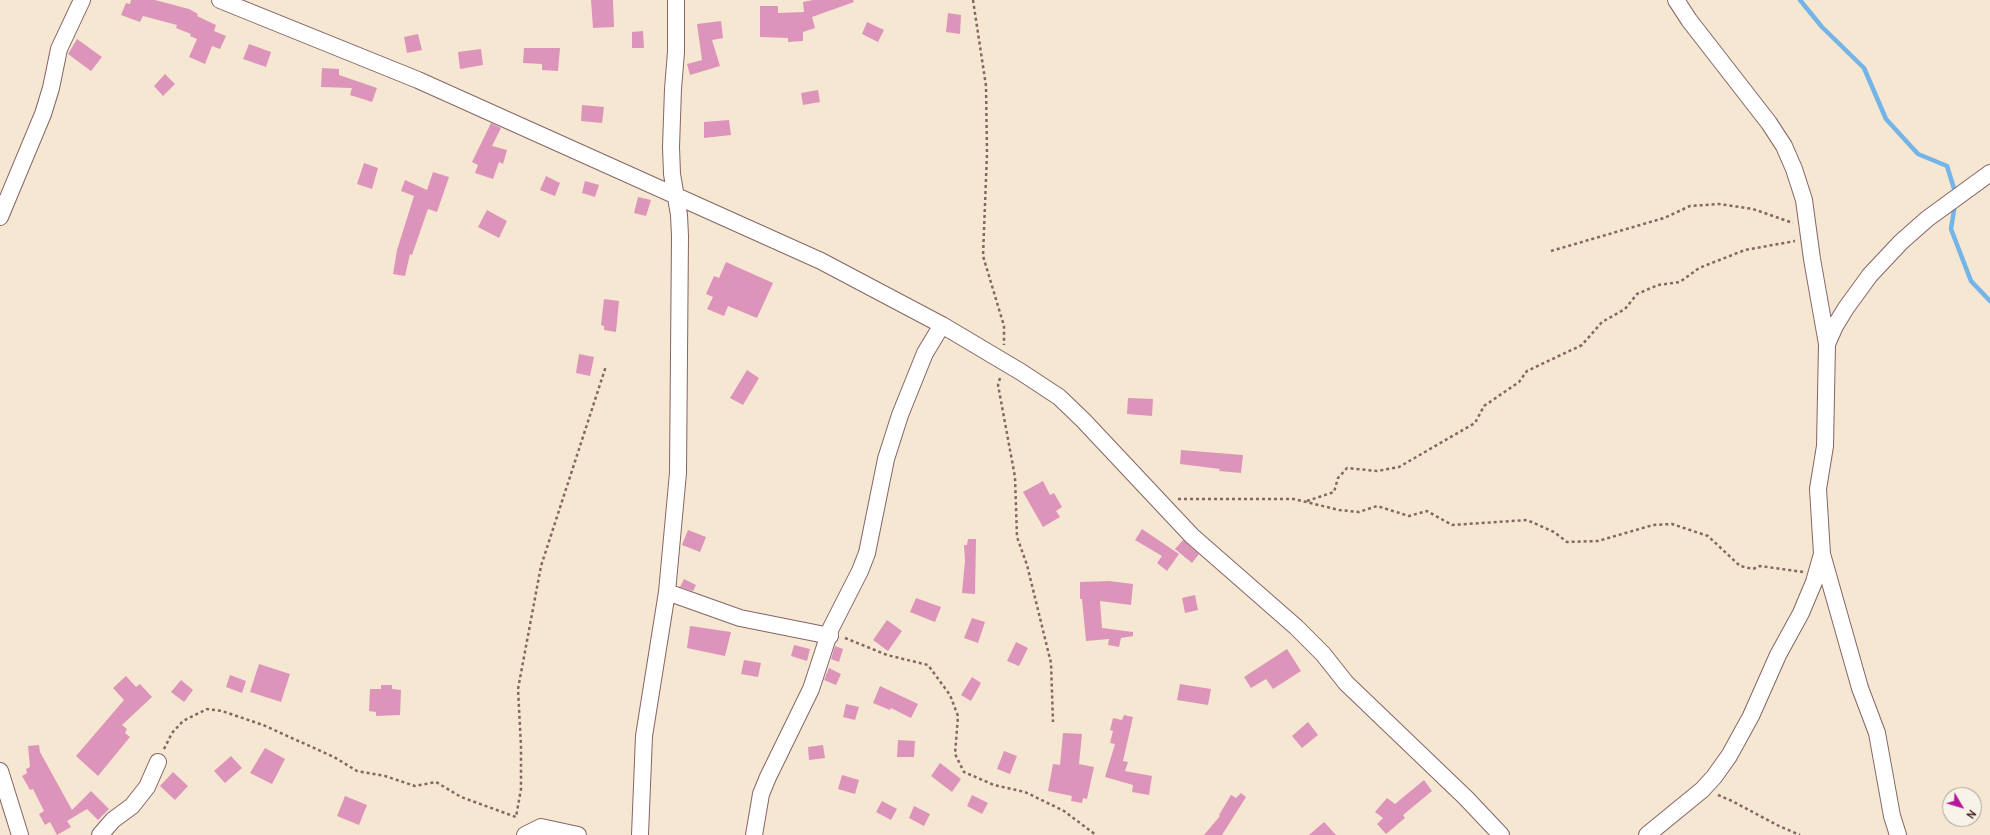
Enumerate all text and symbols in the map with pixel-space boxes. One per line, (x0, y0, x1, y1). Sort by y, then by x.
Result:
north arrow (1942, 787, 1982, 827)
text: N (1964, 807, 1978, 821)

